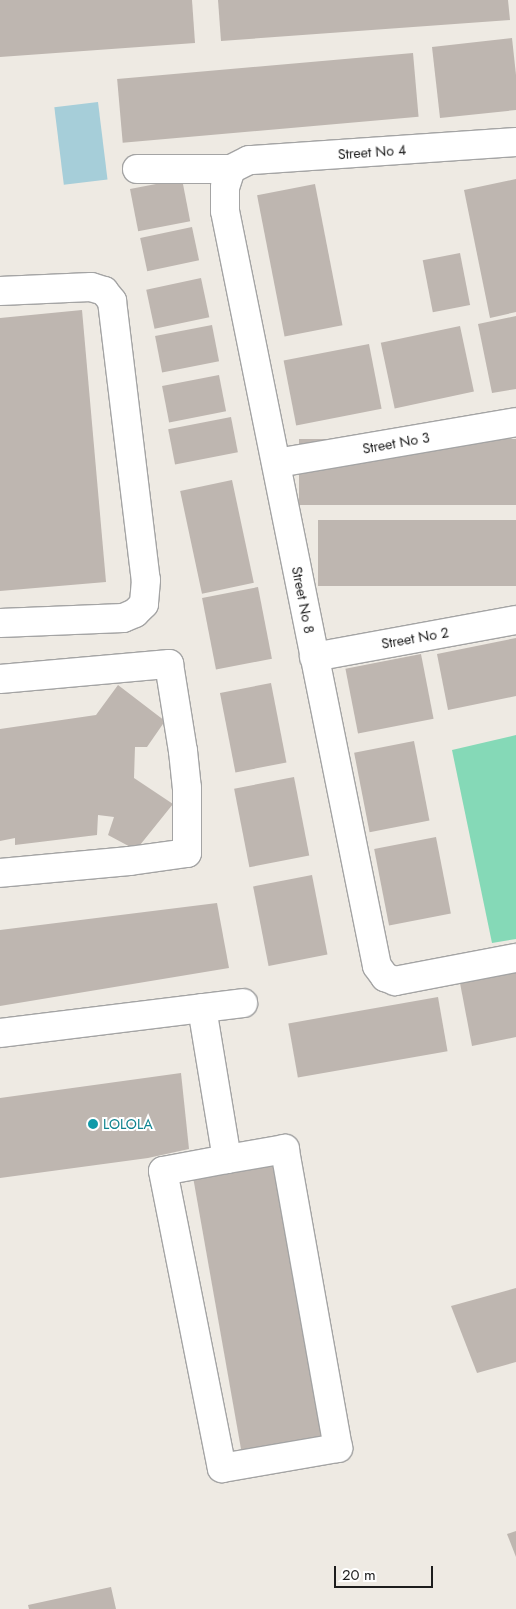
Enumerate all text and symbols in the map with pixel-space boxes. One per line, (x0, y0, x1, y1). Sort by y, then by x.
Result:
street label: Street No 4 (337, 141, 407, 163)
street label: Street No 3 (361, 429, 431, 457)
street label: Street No 8 (288, 565, 318, 635)
street label: Street No 2 (380, 624, 450, 652)
place label: LOLOLA (103, 1116, 153, 1132)
marker: LOLOLA (87, 1118, 99, 1130)
scale bar (336, 1556, 435, 1588)
text: 20 m (342, 1564, 376, 1586)

